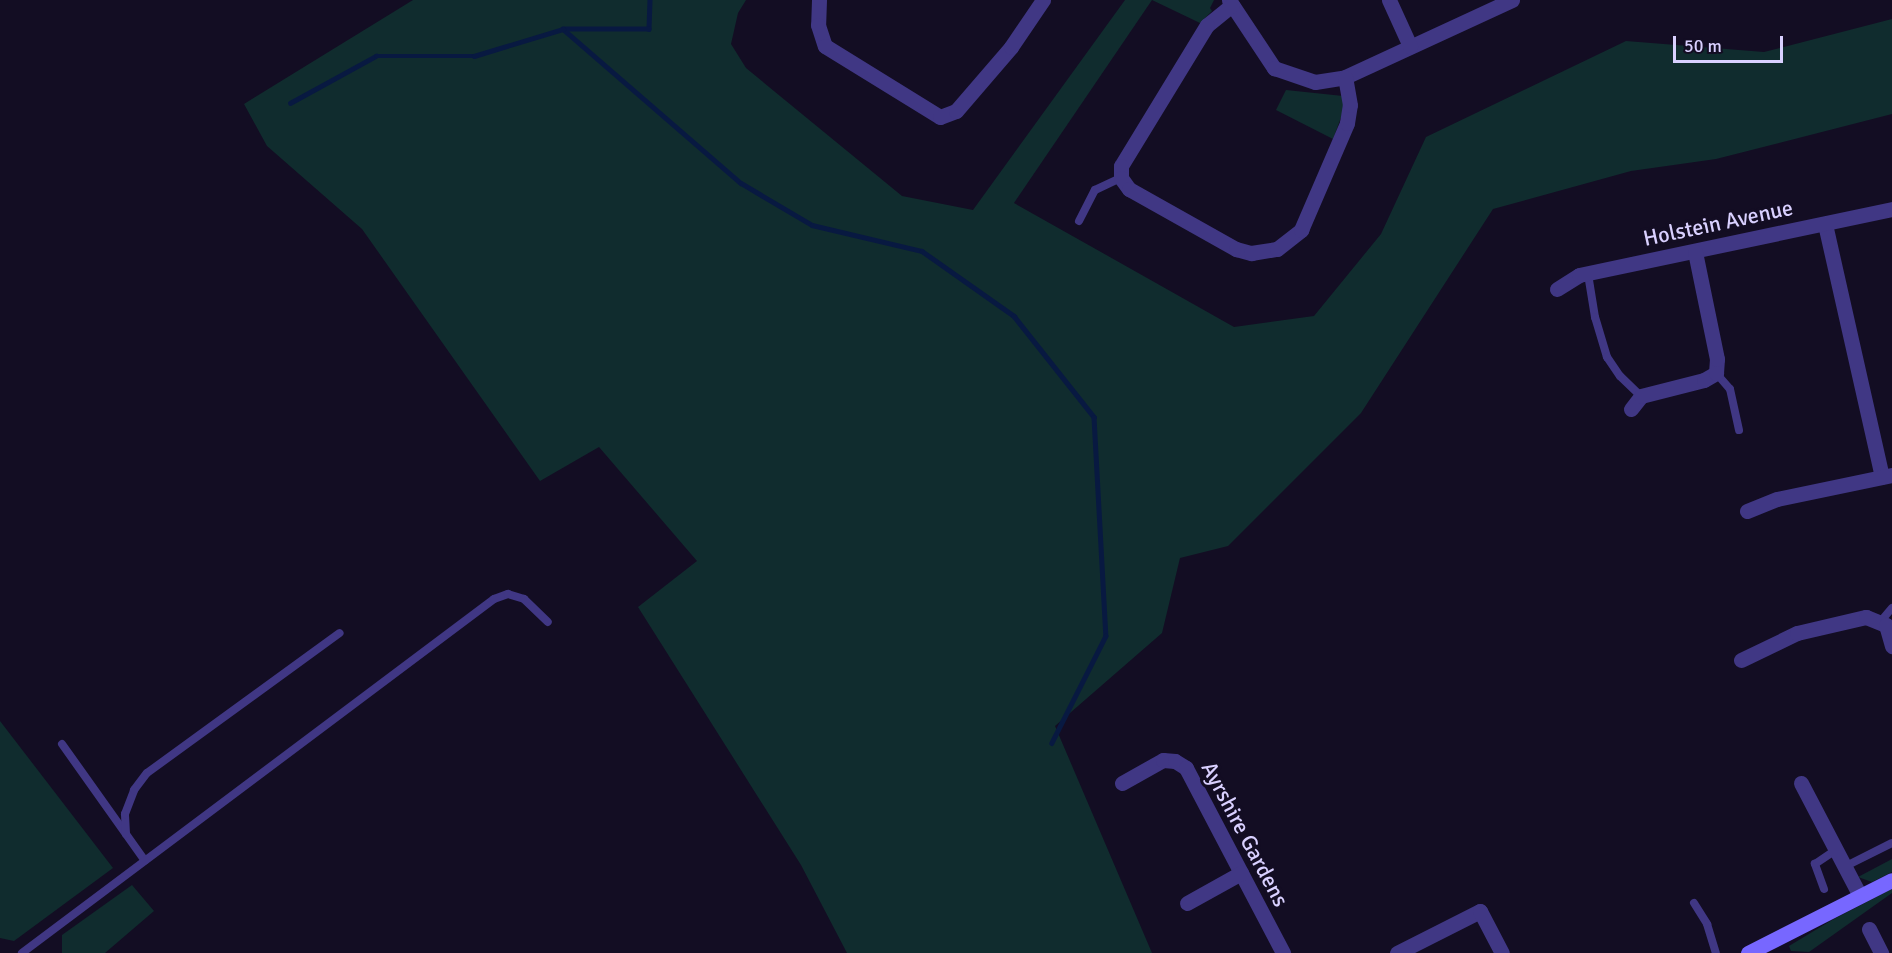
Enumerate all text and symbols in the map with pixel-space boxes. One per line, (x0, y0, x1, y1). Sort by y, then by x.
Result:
scale bar (1676, 24, 1786, 62)
text: 50 m (1684, 35, 1722, 57)
street label: Holstein Avenue (1641, 194, 1795, 252)
street label: Ayrshire Gardens (1196, 757, 1294, 911)

